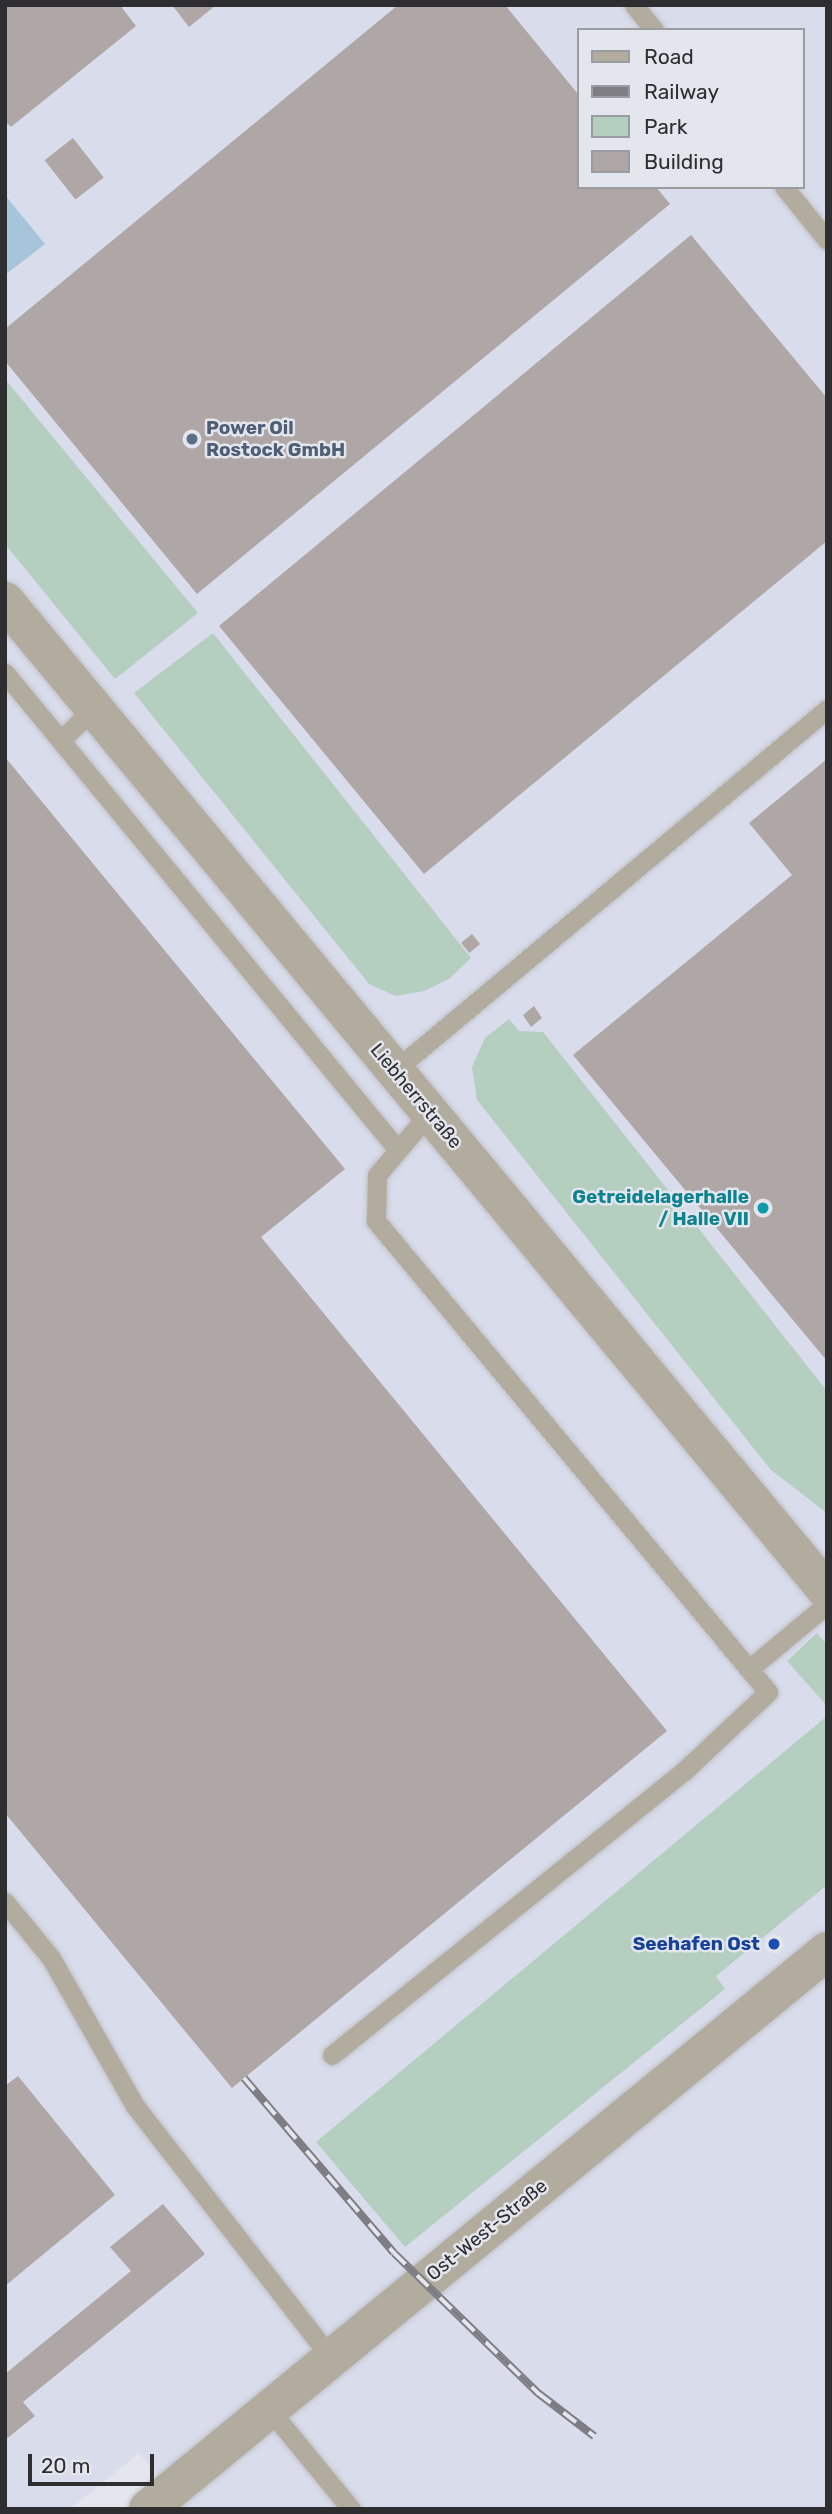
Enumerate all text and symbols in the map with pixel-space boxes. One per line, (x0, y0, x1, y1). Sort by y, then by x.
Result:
legend (576, 28, 804, 189)
text: Road (644, 44, 694, 69)
text: Railway (644, 79, 719, 104)
text: Park (644, 114, 688, 139)
text: Building (644, 149, 724, 174)
place label: Power Oil Rostock GmbH (206, 417, 345, 461)
marker: Power Oil Rostock GmbH (184, 431, 200, 447)
street label: Liebherrstraße (365, 1039, 467, 1153)
place label: Getreidelagerhalle / Halle VII (572, 1186, 749, 1230)
marker: Getreidelagerhalle / Halle VII (755, 1200, 771, 1216)
place label: Seehafen Ost (633, 1933, 760, 1955)
marker: Seehafen Ost (766, 1936, 782, 1952)
street label: Ost-West-Straße (422, 2174, 552, 2286)
scale bar (32, 2440, 158, 2484)
text: 20 m (41, 2453, 90, 2478)

